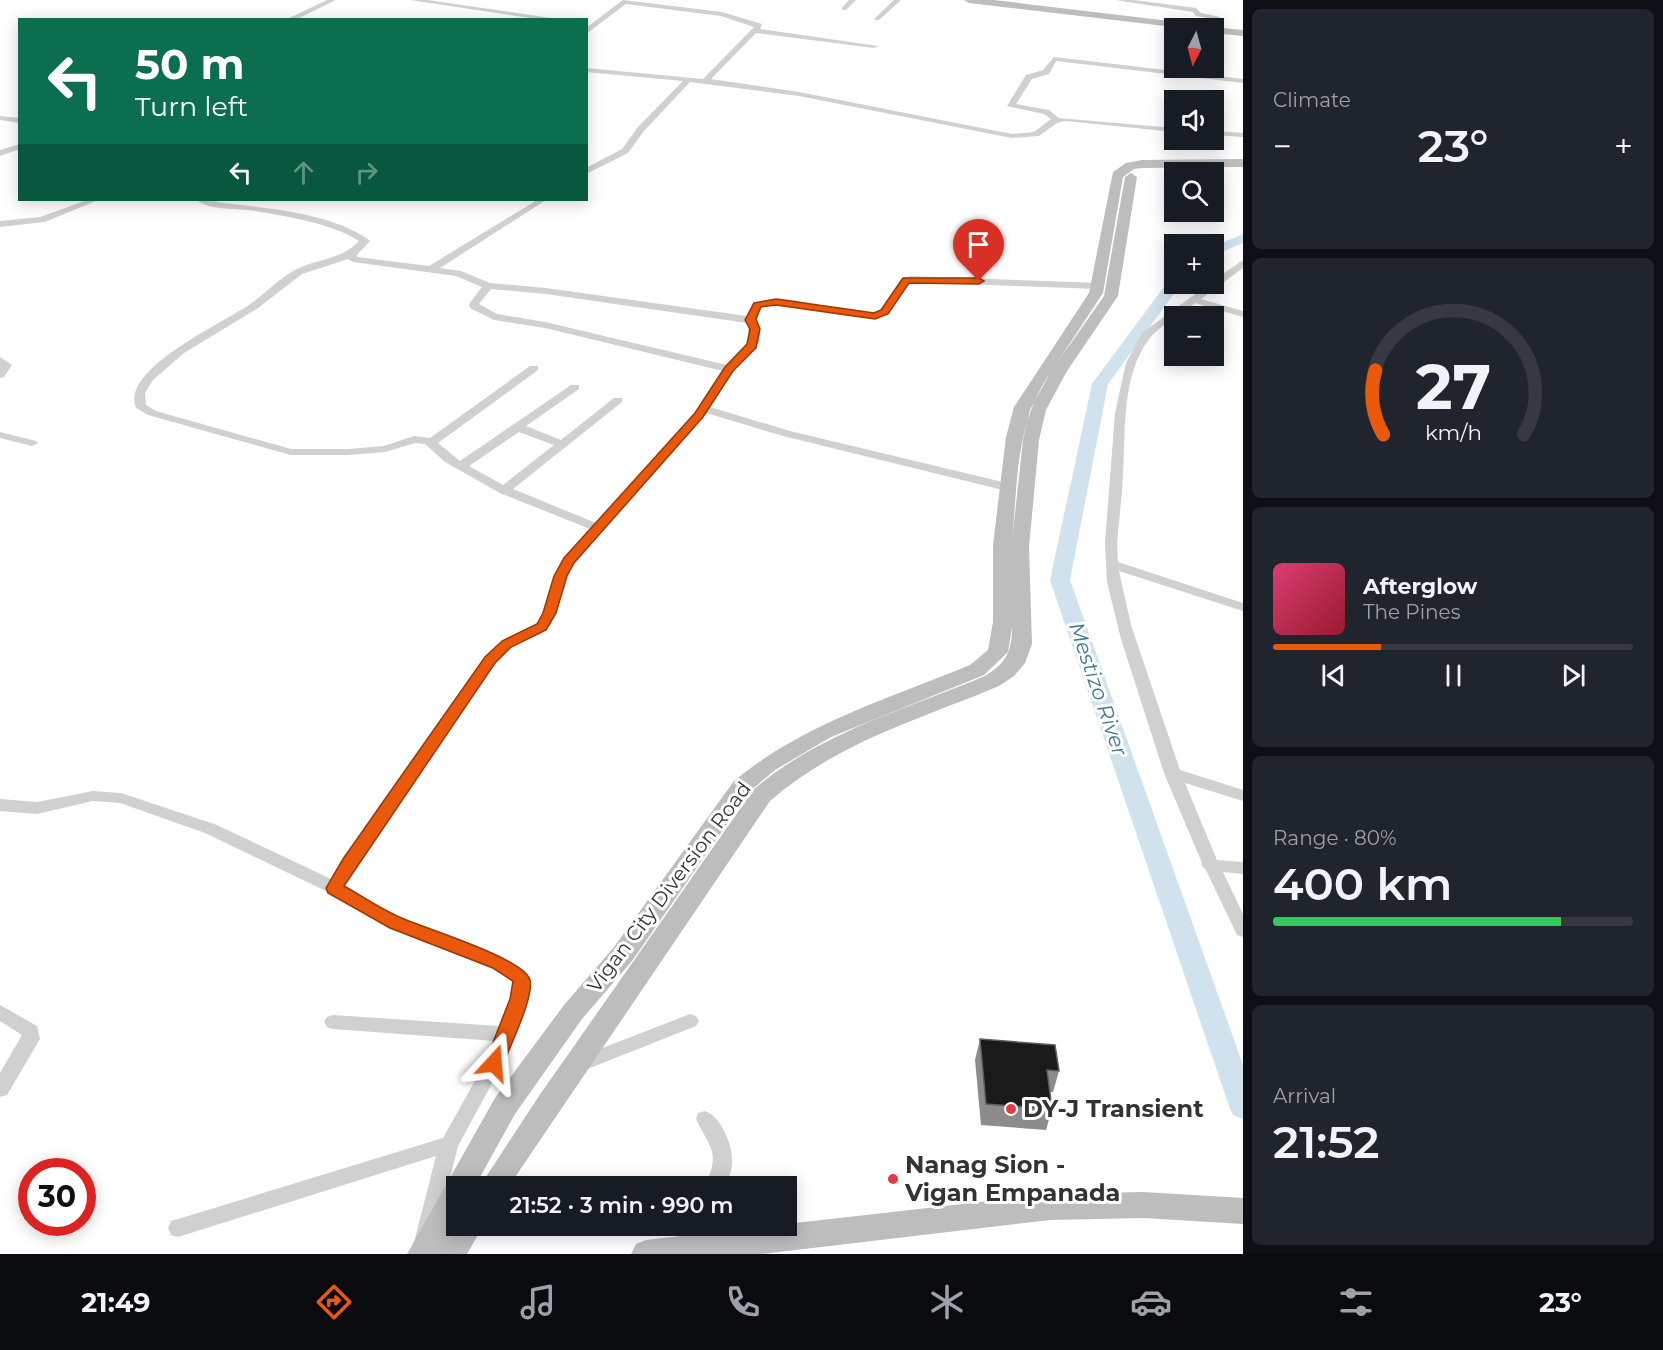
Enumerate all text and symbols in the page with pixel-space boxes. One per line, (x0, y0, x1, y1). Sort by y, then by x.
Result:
north arrow (1164, 18, 1224, 78)
map controls (1164, 18, 1224, 366)
text: 50 m (135, 38, 244, 90)
icon: left (36, 42, 114, 120)
text: Climate (1273, 88, 1351, 112)
text: Turn left (135, 90, 248, 123)
button: sound (1164, 90, 1224, 150)
text: 23° (1418, 118, 1488, 173)
text: − (1273, 126, 1292, 166)
text: + (1614, 126, 1633, 166)
icon: left (224, 156, 257, 189)
icon: ahead (287, 156, 320, 189)
icon: right (350, 156, 383, 189)
button: search (1164, 162, 1224, 222)
pin (953, 219, 1004, 281)
icon: arrive (962, 228, 995, 261)
button: + (1164, 234, 1224, 294)
button: − (1164, 306, 1224, 366)
text: 27 (1415, 349, 1491, 425)
text: km/h (1424, 419, 1482, 445)
text: Afterglow (1363, 573, 1477, 600)
text: The Pines (1363, 600, 1460, 624)
water label: Mestizo River (1064, 619, 1133, 759)
icon: previous (1317, 659, 1350, 692)
icon: pause (1437, 659, 1470, 692)
icon: next (1557, 659, 1590, 692)
street label: Vigan City Diversion Road (582, 777, 756, 997)
text: Range · 80% (1273, 826, 1397, 850)
text: 400 km (1273, 856, 1452, 911)
position arrow (462, 1031, 526, 1095)
text: Arrival (1273, 1084, 1336, 1108)
place label: DY-J Transient (1023, 1094, 1204, 1123)
marker: DY-J Transient (1004, 1102, 1018, 1116)
text: 21:52 (1273, 1114, 1380, 1169)
place label: Nanag Sion - Vigan Empanada (904, 1150, 1120, 1207)
speed limit sign: 30 (18, 1158, 96, 1236)
marker: Nanag Sion - Vigan Empanada (886, 1172, 900, 1186)
text: 21:52 · 3 min · 990 m (510, 1192, 733, 1219)
icon: directions (313, 1281, 355, 1323)
icon: music (517, 1281, 559, 1323)
icon: phone (722, 1281, 764, 1323)
icon: climate (926, 1281, 968, 1323)
icon: car (1130, 1281, 1172, 1323)
icon: filters (1335, 1281, 1377, 1323)
text: 21:49 (81, 1286, 150, 1319)
text: 23° (1539, 1286, 1582, 1319)

